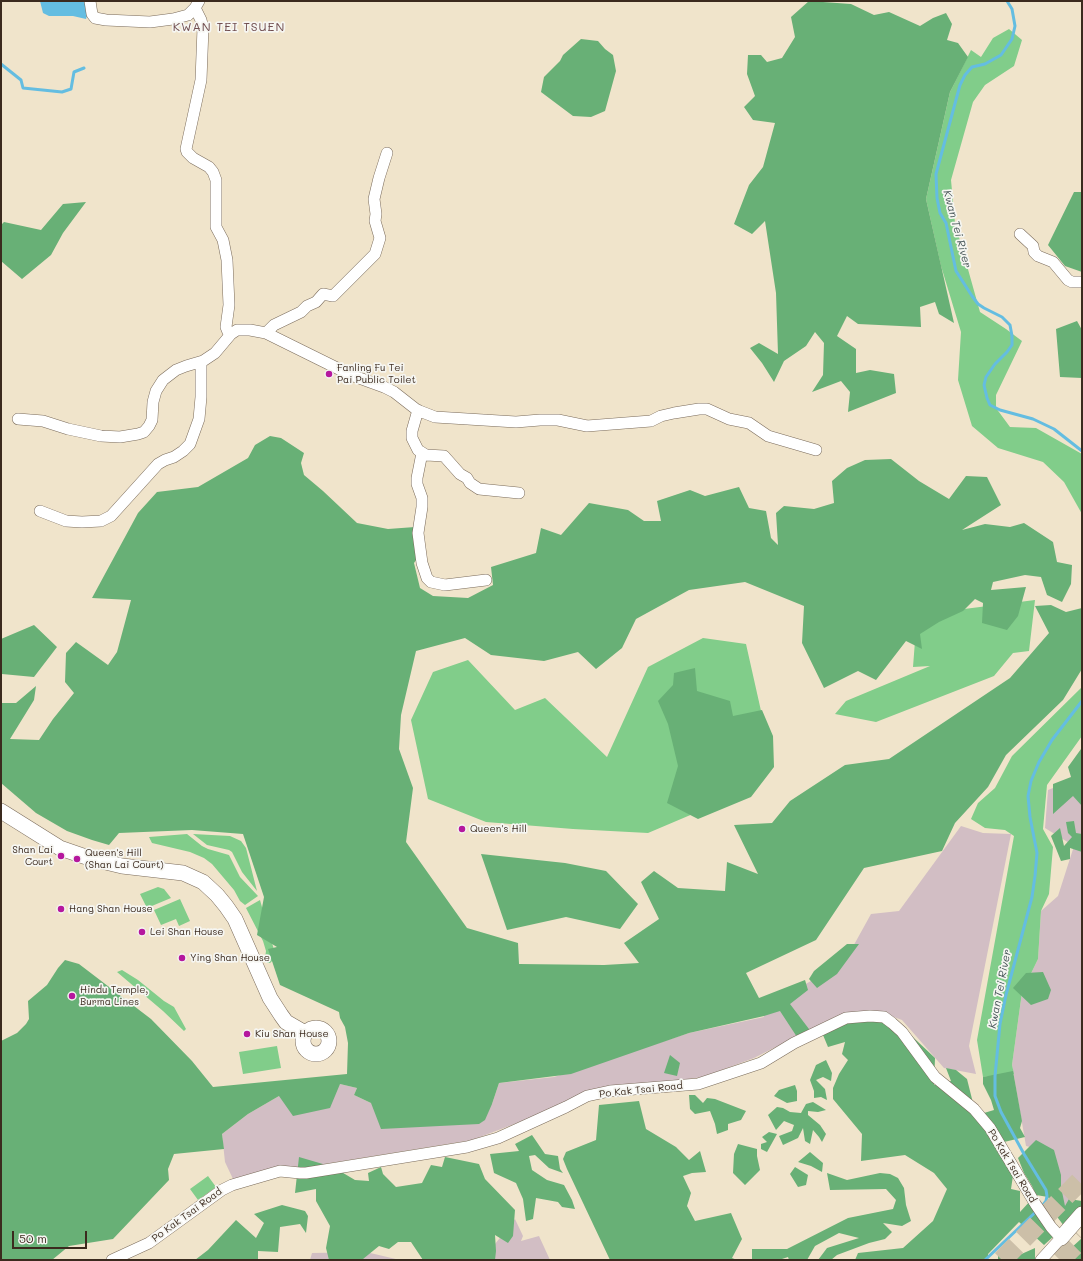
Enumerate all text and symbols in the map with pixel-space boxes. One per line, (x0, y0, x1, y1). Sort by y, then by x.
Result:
district label: KWAN TEI TSUEN (173, 20, 285, 34)
water label: Kwan Tei River (940, 189, 974, 269)
place label: Fanling Fu Tei Pai Public Toilet (337, 362, 416, 386)
marker: Fanling Fu Tei Pai Public Toilet (324, 369, 334, 379)
place label: Queen's Hill (470, 823, 527, 835)
marker: Queen's Hill (457, 824, 467, 834)
place label: Shan Lai Court (12, 844, 53, 868)
place label: Queen's Hill (Shan Lai Court) (85, 847, 164, 870)
marker: Shan Lai Court (56, 851, 66, 861)
marker: Queen's Hill (Shan Lai Court) (72, 854, 82, 864)
place label: Hang Shan House (69, 903, 153, 915)
marker: Hang Shan House (56, 904, 66, 914)
place label: Lei Shan House (150, 926, 224, 938)
marker: Lei Shan House (137, 927, 147, 937)
water label: Kwan Tei River (986, 948, 1014, 1030)
place label: Ying Shan House (190, 952, 270, 964)
marker: Ying Shan House (177, 953, 187, 963)
place label: Hindu Temple, Burma Lines (80, 984, 148, 1008)
marker: Hindu Temple, Burma Lines (67, 991, 77, 1001)
place label: Kiu Shan House (255, 1028, 329, 1040)
marker: Kiu Shan House (242, 1029, 252, 1039)
street label: Po Kak Tsai Road (599, 1080, 683, 1100)
street label: Po Kak Tsai Road (985, 1127, 1039, 1205)
street label: Po Kak Tsai Road (150, 1185, 224, 1245)
scale bar (14, 1223, 89, 1249)
text: 50 m (19, 1230, 47, 1246)

